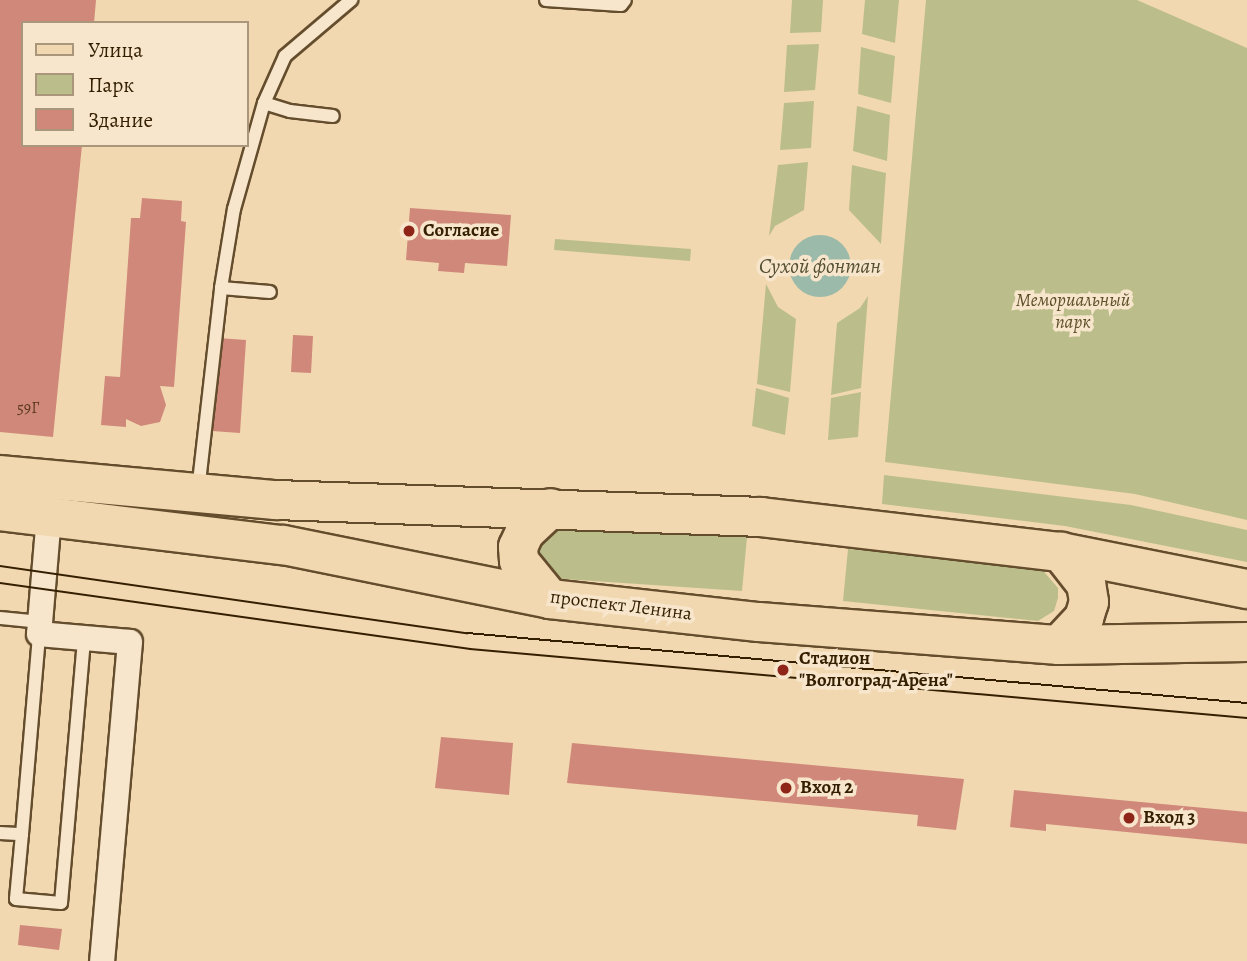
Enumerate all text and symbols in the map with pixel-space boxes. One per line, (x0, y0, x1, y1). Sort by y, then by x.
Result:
legend (21, 21, 248, 147)
text: Улица (88, 36, 143, 64)
text: Парк (88, 71, 134, 99)
text: Здание (88, 106, 153, 134)
place label: Согласие (423, 220, 499, 242)
marker: Согласие (401, 223, 417, 239)
water label: Сухой фонтан (759, 253, 881, 279)
park label: Мемориальный парк (1016, 290, 1130, 334)
house number: 59Г (17, 398, 39, 418)
street label: проспект Ленина (549, 586, 693, 626)
place label: Стадион "Волгоград-Арена" (799, 648, 953, 692)
marker: Стадион "Волгоград-Арена" (773, 660, 793, 680)
place label: Вход 2 (800, 777, 853, 799)
marker: Вход 2 (778, 780, 794, 796)
place label: Вход 3 (1143, 807, 1195, 829)
marker: Вход 3 (1121, 810, 1137, 826)

